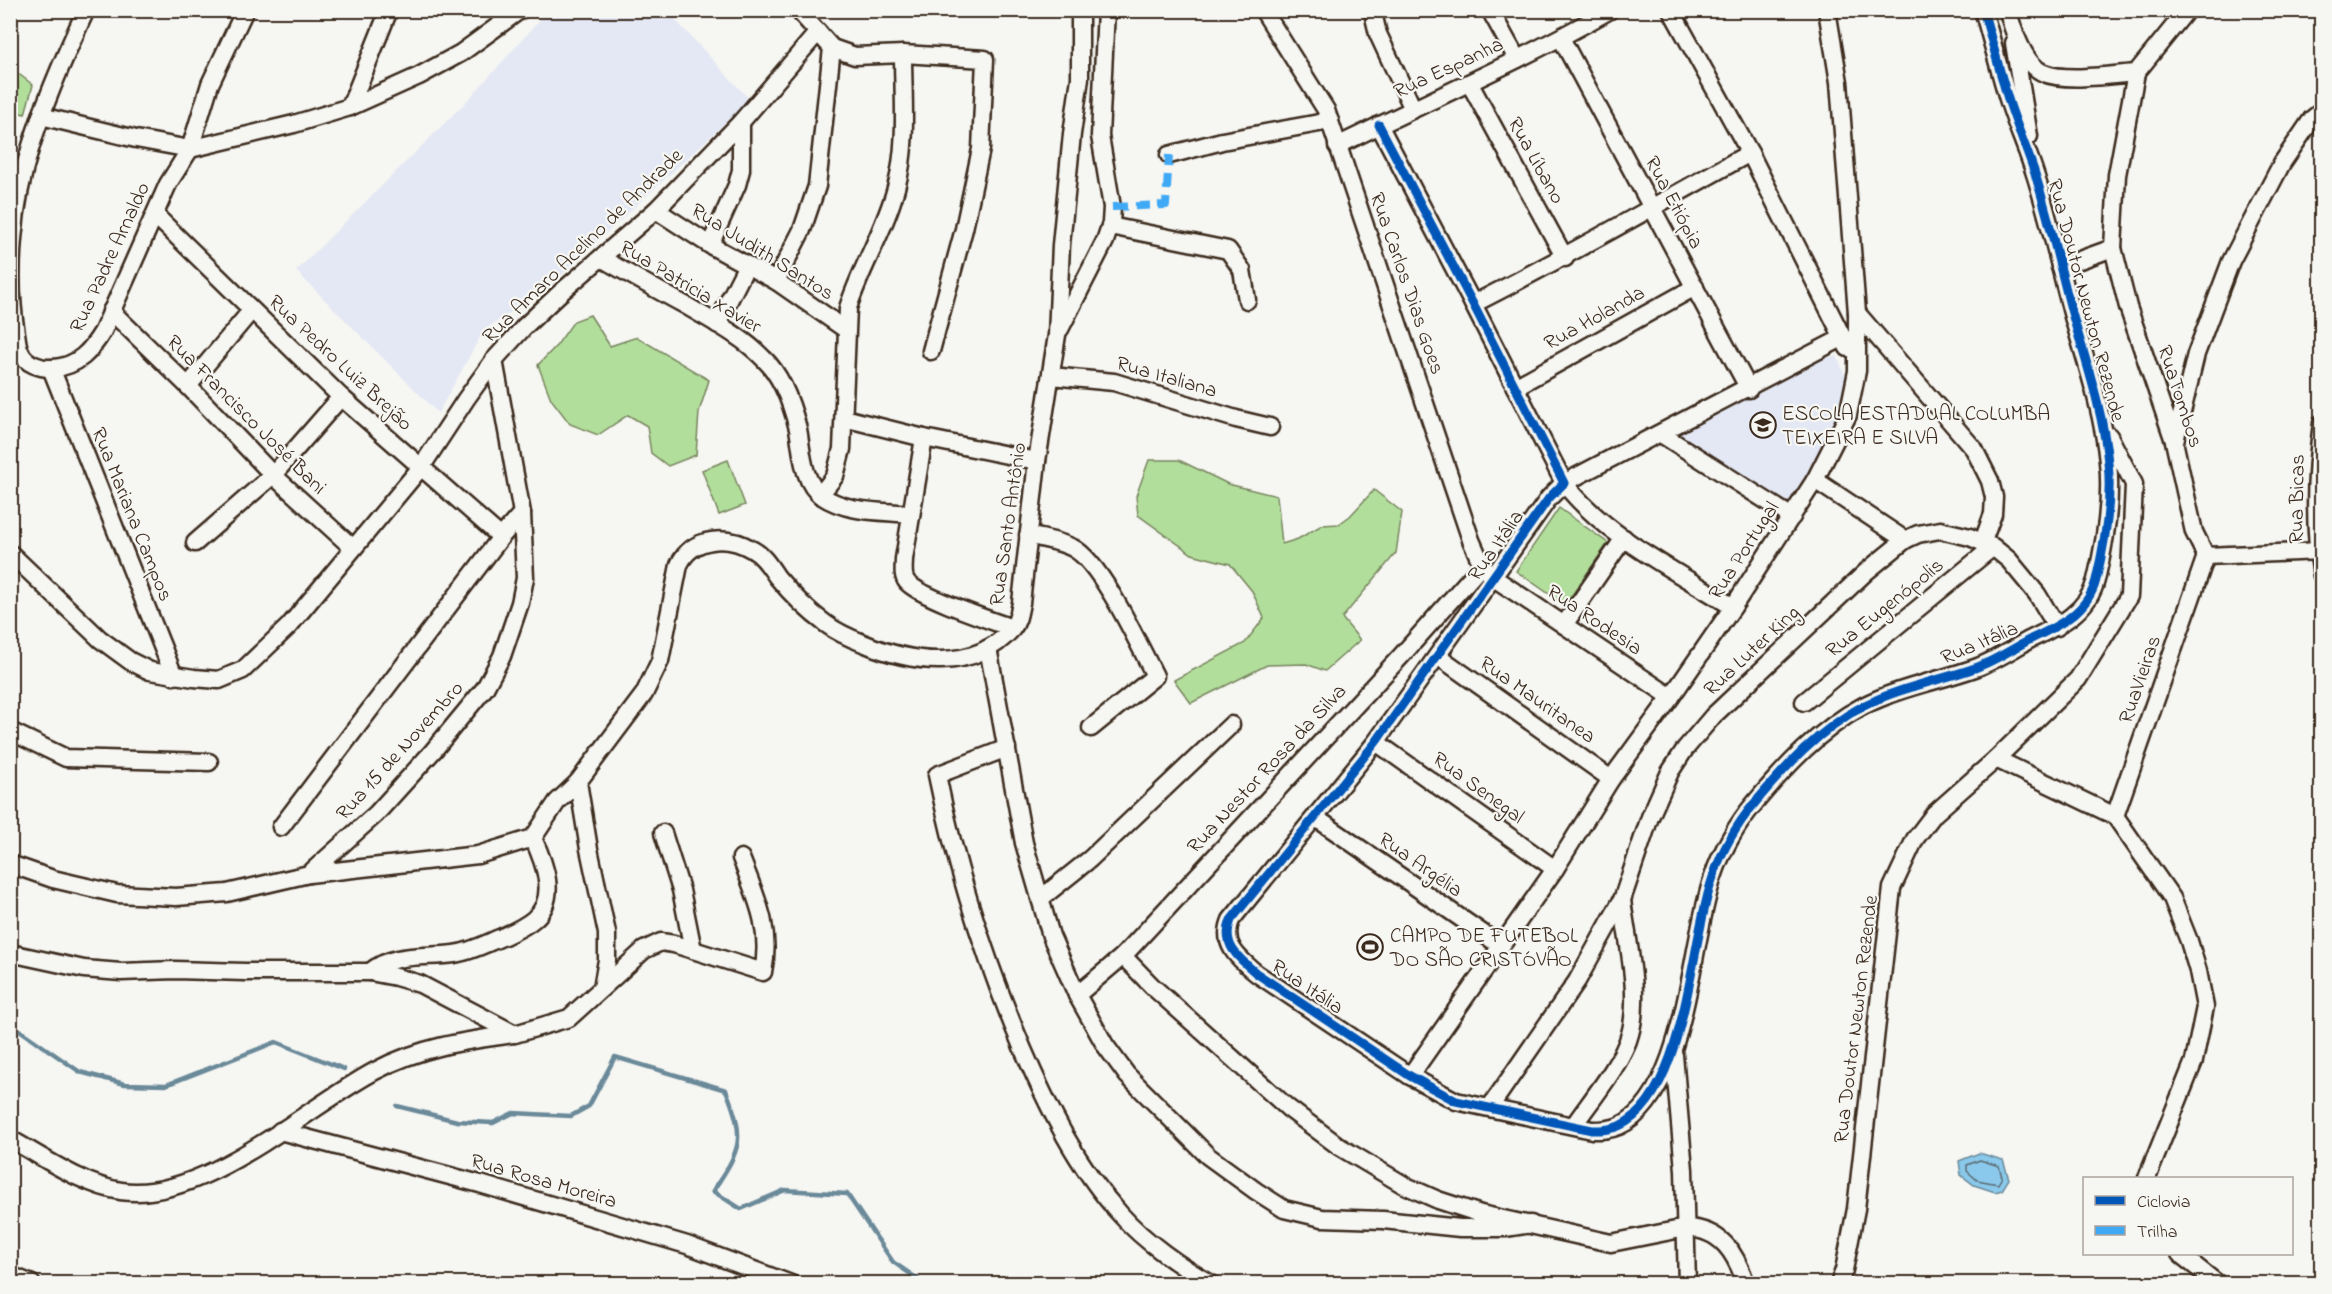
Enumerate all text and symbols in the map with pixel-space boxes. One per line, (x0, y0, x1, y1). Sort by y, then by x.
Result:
street label: Rua Espanha (1389, 30, 1509, 107)
street label: Rua Líbano (1499, 112, 1572, 210)
street label: Rua Amaro Acelino de Andrade (476, 142, 691, 351)
street label: Rua Etiópia (1636, 151, 1710, 255)
street label: Rua Doutor Newton Rezende (2038, 176, 2132, 426)
street label: Rua Padre Arnaldo (63, 178, 159, 338)
street label: Rua Carlos Dias Goes (1361, 189, 1451, 379)
street label: Rua Judith Santos (684, 197, 839, 309)
street label: Rua Patricia Xavier (613, 233, 767, 342)
street label: Rua Holanda (1539, 279, 1651, 359)
street label: Rua Pedro Luiz Brejão (261, 288, 419, 439)
street label: Rua Francisco José Bani (159, 329, 332, 502)
street label: RuaTombos (2148, 342, 2210, 452)
street label: Rua Italiana (1112, 349, 1220, 407)
place label: ESCOLA ESTADUAL COLUMBA TEIXEIRA E SILVA (1782, 400, 2050, 454)
school or university icon: ESCOLA ESTADUAL COLUMBA TEIXEIRA E SILVA (1748, 410, 1778, 440)
street label: Rua Mariana Campos (83, 423, 180, 606)
street label: Rua Santo Antônio (983, 440, 1035, 608)
street label: Rua Bicas (2282, 454, 2314, 544)
street label: Rua Portugal (1702, 496, 1789, 607)
street label: Rua Itália (1461, 504, 1532, 588)
street label: Rua Eugenópolis (1820, 551, 1952, 667)
street label: Rua Rodesia (1540, 578, 1648, 664)
street label: Rua Luter King (1698, 599, 1809, 705)
street label: Rua Itália (1936, 614, 2023, 674)
street label: RuaVieiras (2112, 632, 2170, 728)
street label: Rua Mauritanea (1473, 649, 1601, 752)
street label: Rua 15 de Novembro (330, 675, 471, 828)
street label: Rua Nestor Rosa da Silva (1181, 678, 1354, 861)
street label: Rua Senegal (1424, 745, 1530, 834)
street label: Rua Argélia (1370, 826, 1468, 907)
street label: Rua Doutor Newton Rezende (1827, 893, 1887, 1145)
place label: CAMPO DE FUTEBOL DO SÃO CRISTÓVÃO (1389, 922, 1578, 976)
sports icon: CAMPO DE FUTEBOL DO SÃO CRISTÓVÃO (1355, 932, 1385, 962)
street label: Rua Itália (1265, 952, 1349, 1023)
street label: Rua Rosa Moreira (467, 1147, 620, 1217)
legend (2083, 1177, 2293, 1255)
text: Ciclovia (2137, 1190, 2190, 1216)
text: Trilha (2137, 1220, 2177, 1246)

